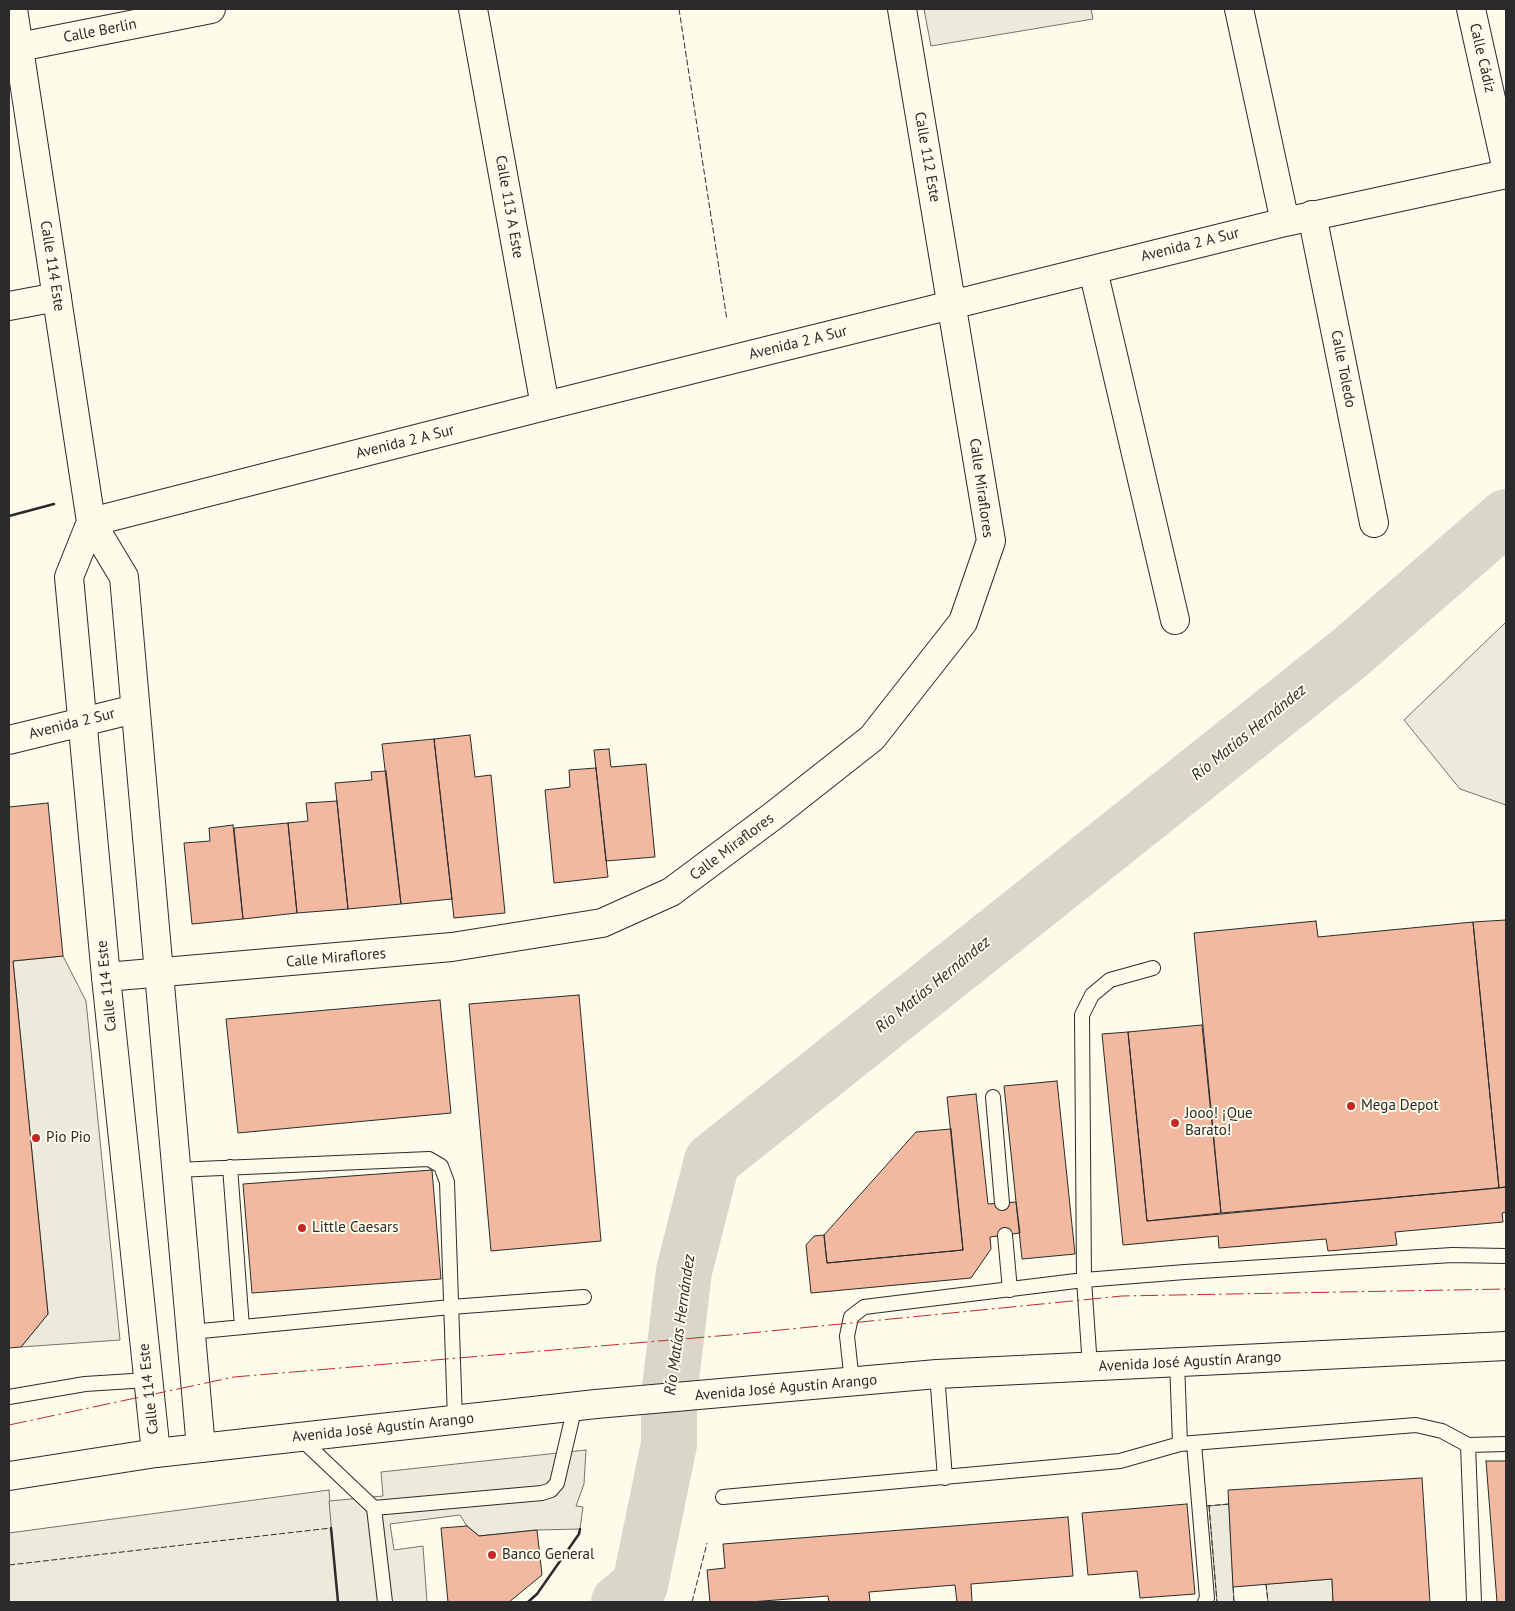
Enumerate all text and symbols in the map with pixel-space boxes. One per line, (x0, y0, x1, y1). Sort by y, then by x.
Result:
street label: Calle Berlin (62, 15, 138, 47)
street label: Calle Cádiz (1465, 21, 1499, 95)
street label: Calle 112 Este (910, 110, 944, 204)
street label: Calle 113 A Este (491, 154, 527, 260)
street label: Calle 114 Este (36, 219, 68, 313)
street label: Avenida 2 A Sur (1139, 224, 1241, 266)
street label: Avenida 2 A Sur (747, 322, 849, 364)
street label: Calle Toledo (1327, 329, 1359, 409)
street label: Avenida 2 A Sur (354, 421, 456, 463)
street label: Calle Miraflores (965, 437, 997, 539)
water label: Río Matías Hernández (1188, 681, 1310, 785)
street label: Avenida 2 Sur (27, 705, 117, 743)
street label: Calle Miraflores (687, 810, 777, 884)
water label: Río Matías Hernández (872, 933, 994, 1037)
street label: Calle 114 Este (93, 940, 121, 1032)
street label: Calle Miraflores (285, 945, 387, 971)
place label: Mega Depot (1361, 1097, 1438, 1115)
marker: Mega Depot (1345, 1100, 1357, 1112)
place label: Jooo! ¡Que Barato! (1185, 1105, 1253, 1140)
marker: Jooo! ¡Que Barato! (1169, 1117, 1181, 1129)
place label: Pio Pio (46, 1129, 91, 1147)
marker: Pio Pio (30, 1132, 42, 1144)
place label: Little Caesars (312, 1219, 398, 1237)
marker: Little Caesars (296, 1222, 308, 1234)
water label: Río Matías Hernández (661, 1253, 699, 1397)
street label: Calle 114 Este (135, 1343, 163, 1435)
street label: Avenida José Agustín Arango (1098, 1348, 1282, 1376)
street label: Avenida José Agustín Arango (694, 1371, 878, 1405)
street label: Avenida José Agustín Arango (291, 1409, 475, 1447)
place label: Banco General (502, 1546, 594, 1564)
marker: Banco General (486, 1549, 498, 1561)

